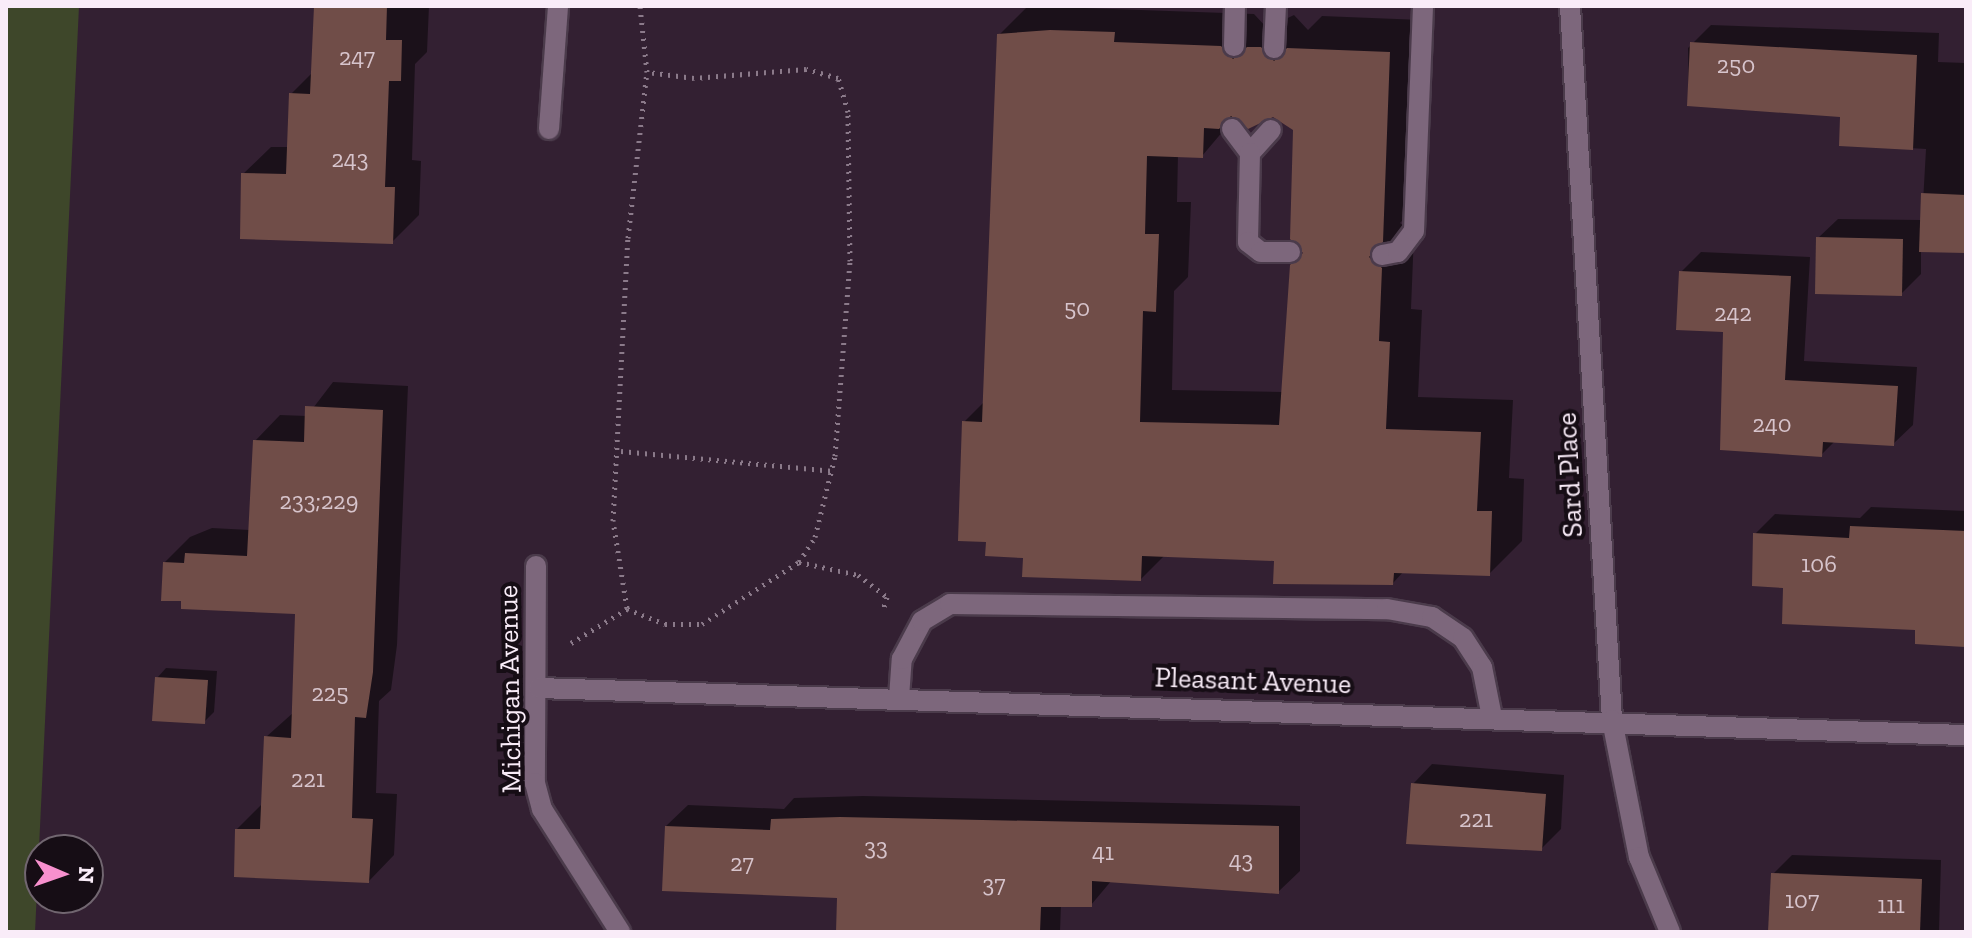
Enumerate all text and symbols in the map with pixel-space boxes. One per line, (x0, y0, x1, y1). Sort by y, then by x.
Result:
house number: 247 (339, 43, 375, 71)
house number: 250 (1717, 51, 1755, 79)
house number: 243 (331, 145, 369, 173)
house number: 50 (1064, 294, 1090, 322)
house number: 242 (1714, 299, 1752, 327)
house number: 240 (1752, 410, 1792, 438)
street label: Sard Place (1550, 412, 1590, 538)
house number: 233;229 (280, 487, 358, 515)
house number: 106 (1801, 550, 1837, 578)
street label: Michigan Avenue (491, 584, 529, 794)
street label: Pleasant Avenue (1154, 661, 1352, 701)
house number: 225 (311, 679, 349, 707)
house number: 221 (291, 765, 325, 793)
house number: 221 (1459, 805, 1493, 833)
house number: 33 (864, 833, 888, 861)
north arrow (24, 834, 104, 914)
house number: 41 (1092, 838, 1114, 866)
house number: 43 (1229, 846, 1253, 874)
house number: 27 (730, 849, 754, 877)
text: N (73, 866, 100, 884)
house number: 37 (982, 870, 1006, 898)
house number: 107 (1785, 886, 1819, 914)
house number: 111 (1877, 891, 1905, 919)

